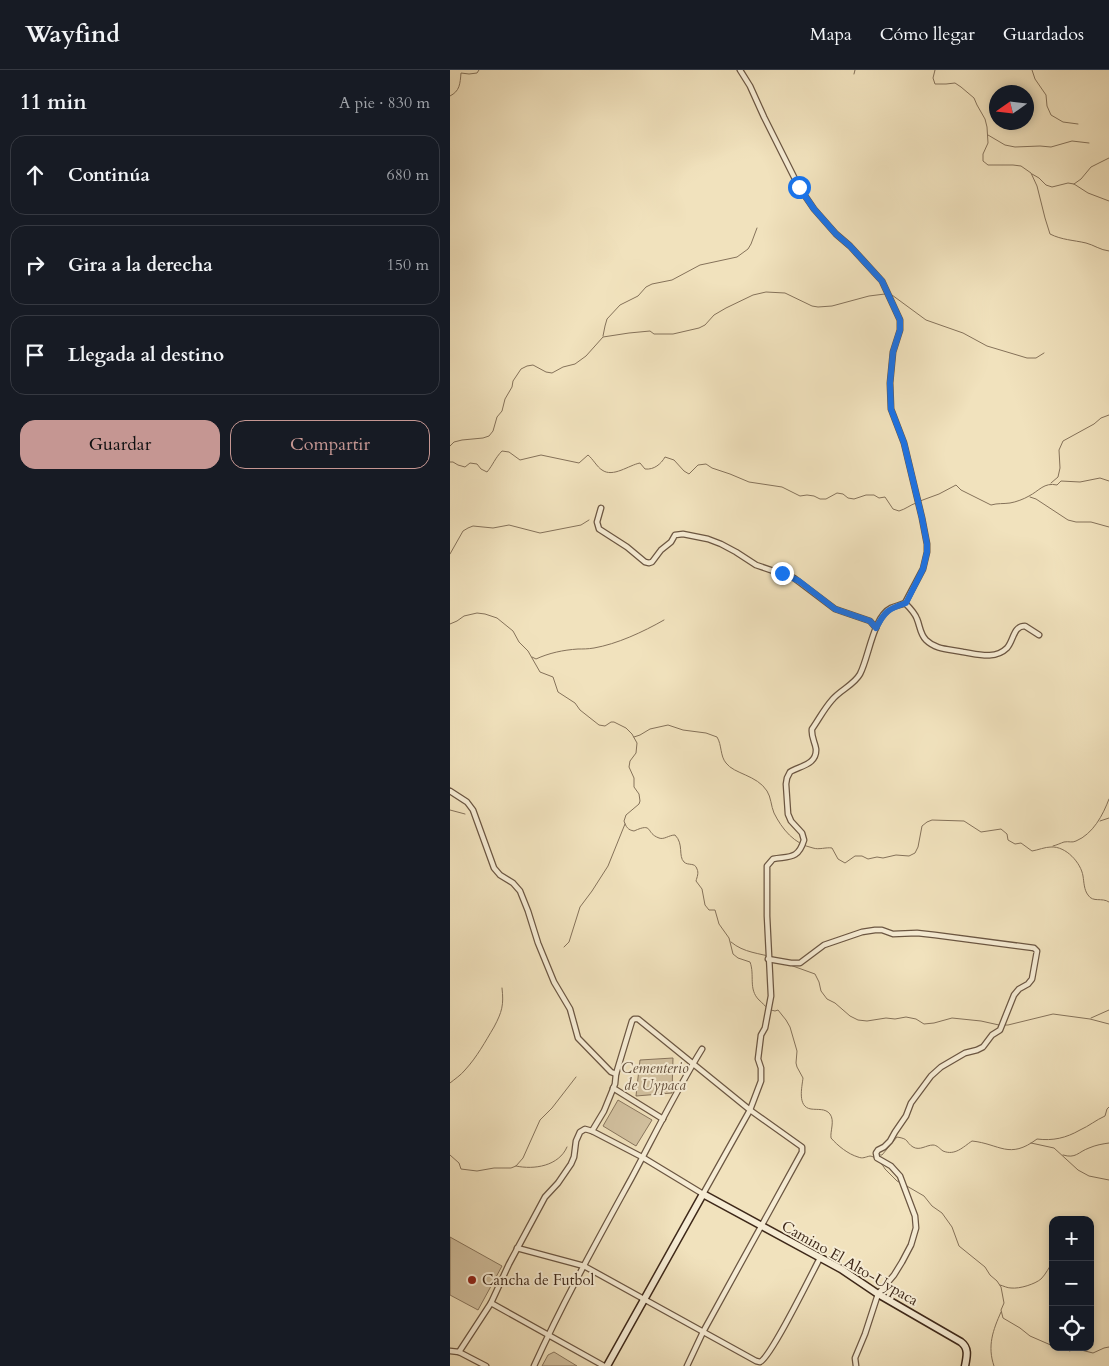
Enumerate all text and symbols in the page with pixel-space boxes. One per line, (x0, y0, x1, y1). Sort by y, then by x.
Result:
text: Wayfind (25, 18, 120, 51)
text: Mapa (810, 22, 852, 47)
text: Cómo llegar (880, 22, 975, 47)
text: Guardados (1003, 22, 1084, 47)
north arrow (989, 85, 1034, 130)
text: 11 min (20, 88, 87, 117)
text: A pie · 830 m (339, 92, 430, 114)
icon: ahead (21, 161, 49, 189)
text: Continúa (68, 162, 150, 188)
text: 680 m (387, 164, 429, 186)
route start (788, 176, 811, 199)
icon: right (21, 251, 49, 279)
text: Gira a la derecha (68, 252, 213, 278)
text: 150 m (387, 254, 429, 276)
icon: arrive (21, 341, 49, 369)
text: Llegada al destino (68, 342, 224, 368)
button: Guardar (20, 420, 220, 469)
button: Compartir (230, 420, 430, 469)
route end (771, 562, 794, 585)
park label: Cementerio de Uypaca (621, 1058, 689, 1095)
street label: Camino El Alto-Uypaca (778, 1216, 922, 1311)
map controls (1049, 1216, 1094, 1351)
button: + (1049, 1216, 1094, 1261)
button: − (1049, 1261, 1094, 1306)
place label: Cancha de Futbol (482, 1270, 595, 1290)
marker: Cancha de Futbol (466, 1274, 478, 1286)
button: locate (1049, 1306, 1094, 1351)

